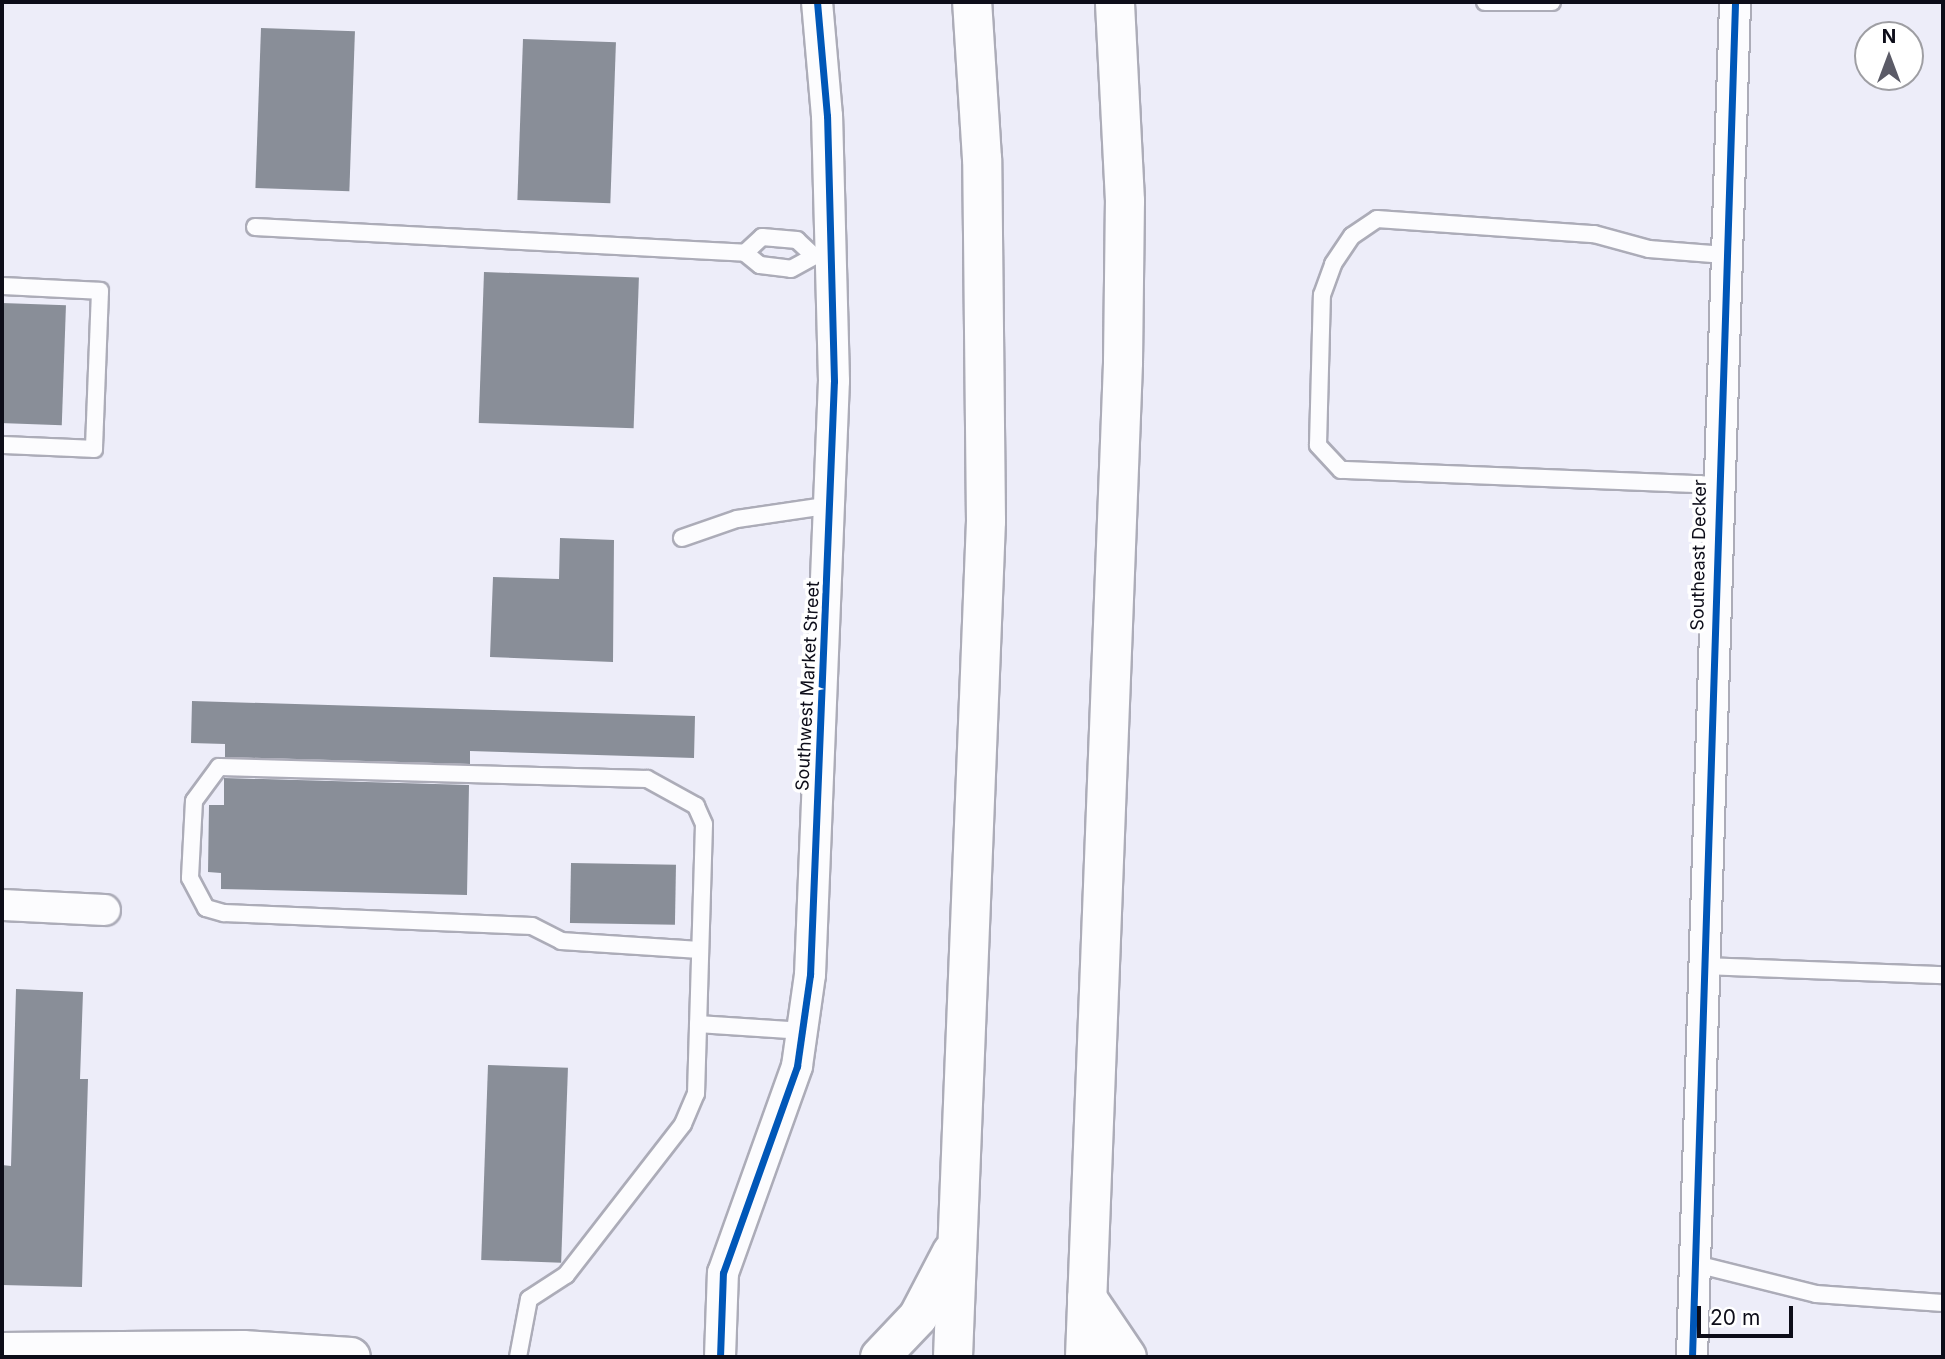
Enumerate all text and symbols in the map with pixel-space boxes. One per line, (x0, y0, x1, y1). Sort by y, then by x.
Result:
north arrow (1854, 21, 1924, 91)
text: N (1882, 25, 1896, 48)
street label: Southeast Decker (1687, 479, 1711, 631)
street label: Southwest Market Street (792, 581, 824, 791)
scale bar (1700, 1292, 1796, 1336)
text: 20 m (1710, 1305, 1760, 1330)

